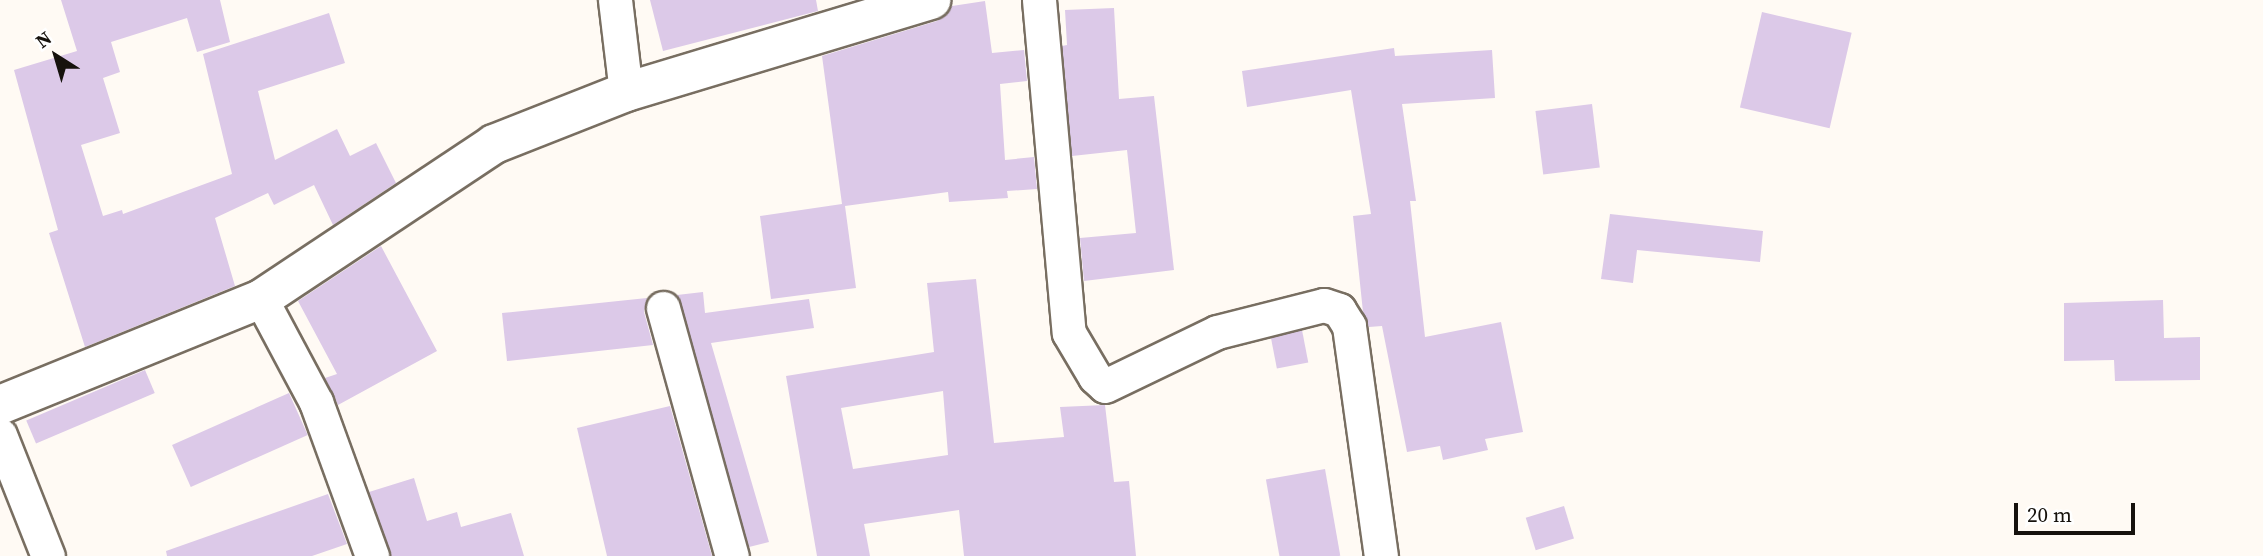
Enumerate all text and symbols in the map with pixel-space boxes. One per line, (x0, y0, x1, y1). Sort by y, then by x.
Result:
north arrow (21, 21, 91, 91)
text: N (30, 25, 57, 54)
scale bar (2018, 490, 2139, 534)
text: 20 m (2027, 500, 2072, 529)

